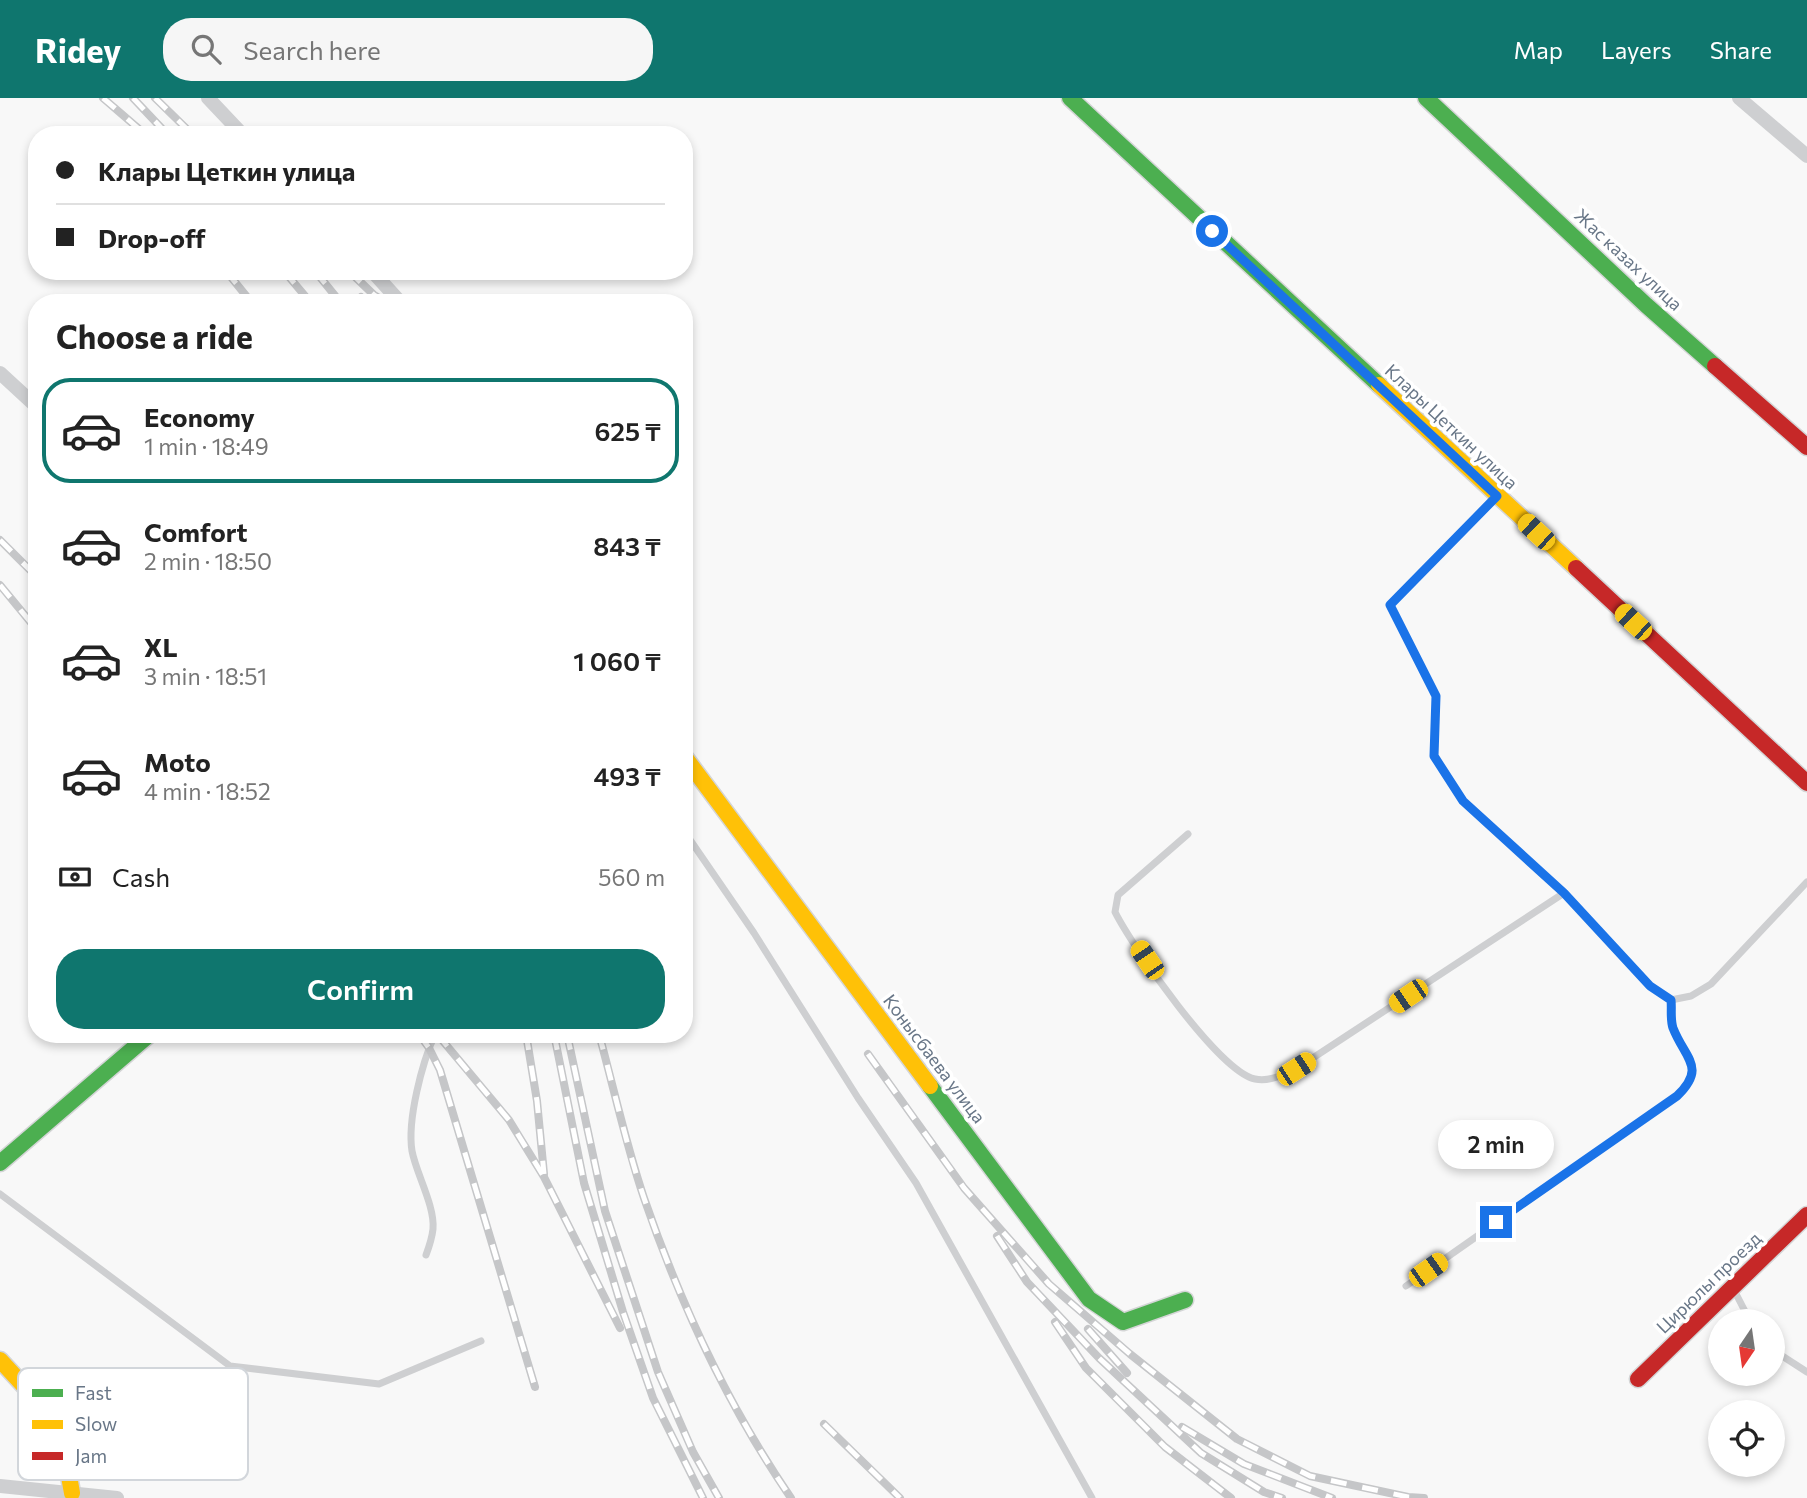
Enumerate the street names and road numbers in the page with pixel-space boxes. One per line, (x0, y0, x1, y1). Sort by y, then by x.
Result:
street label: Жас казах улица (1570, 204, 1687, 315)
street label: Клары Цеткин улица (1381, 359, 1523, 493)
street label: Конысбаева улица (879, 990, 990, 1127)
street label: Цирюлы проезд (1652, 1227, 1765, 1338)

